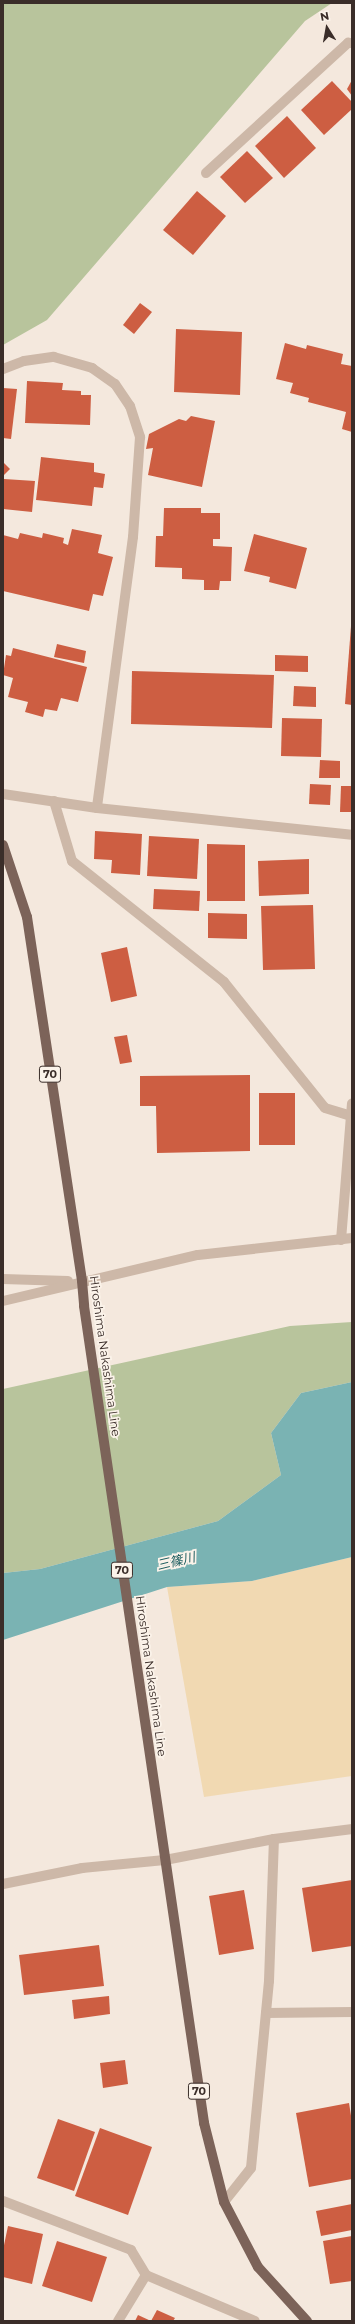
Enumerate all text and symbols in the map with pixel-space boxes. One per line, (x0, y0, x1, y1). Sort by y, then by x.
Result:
north arrow (307, 8, 347, 48)
text: N (319, 9, 330, 24)
road number: 70 (38, 1065, 62, 1083)
street label: Hiroshima Nakashima Line (87, 1275, 123, 1437)
water label: 三篠川 (155, 1549, 197, 1573)
road number: 70 (110, 1561, 134, 1579)
street label: Hiroshima Nakashima Line (133, 1595, 169, 1757)
road number: 70 (187, 2082, 211, 2100)

